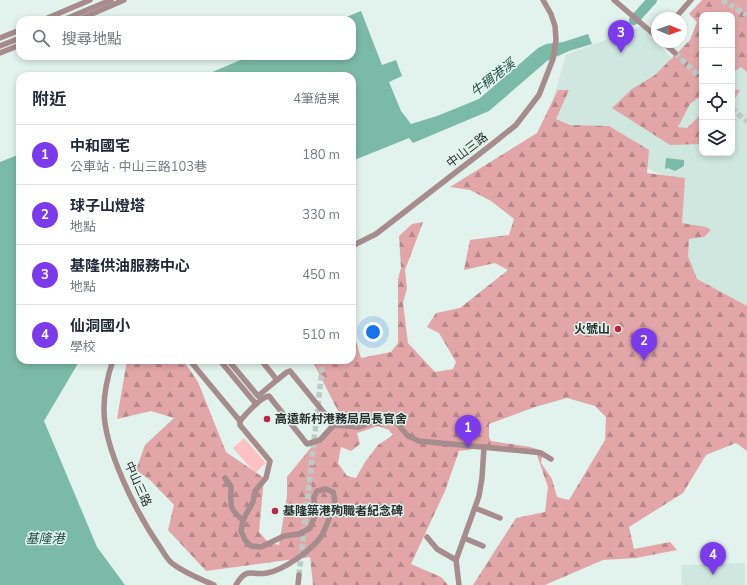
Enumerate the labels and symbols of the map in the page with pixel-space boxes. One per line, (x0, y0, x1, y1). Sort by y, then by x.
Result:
north arrow (651, 12, 687, 48)
pin: 3 (608, 20, 634, 53)
water label: 牛稠港溪 (467, 54, 521, 101)
street label: 中山三路 (443, 129, 491, 171)
place label: 火號山 (574, 321, 610, 337)
your location (363, 322, 383, 342)
marker: 火號山 (613, 324, 623, 334)
pin: 2 (631, 328, 657, 361)
place label: 高遠新村港務局局長官舍 (275, 411, 407, 427)
marker: 高遠新村港務局局長官舍 (262, 414, 272, 424)
pin: 1 (455, 415, 481, 448)
street label: 中山三路 (121, 459, 155, 509)
place label: 基隆築港殉職者紀念碑 (283, 503, 403, 519)
marker: 基隆築港殉職者紀念碑 (270, 506, 280, 516)
water label: 基隆港 (25, 530, 66, 548)
pin: 4 (700, 542, 726, 575)

